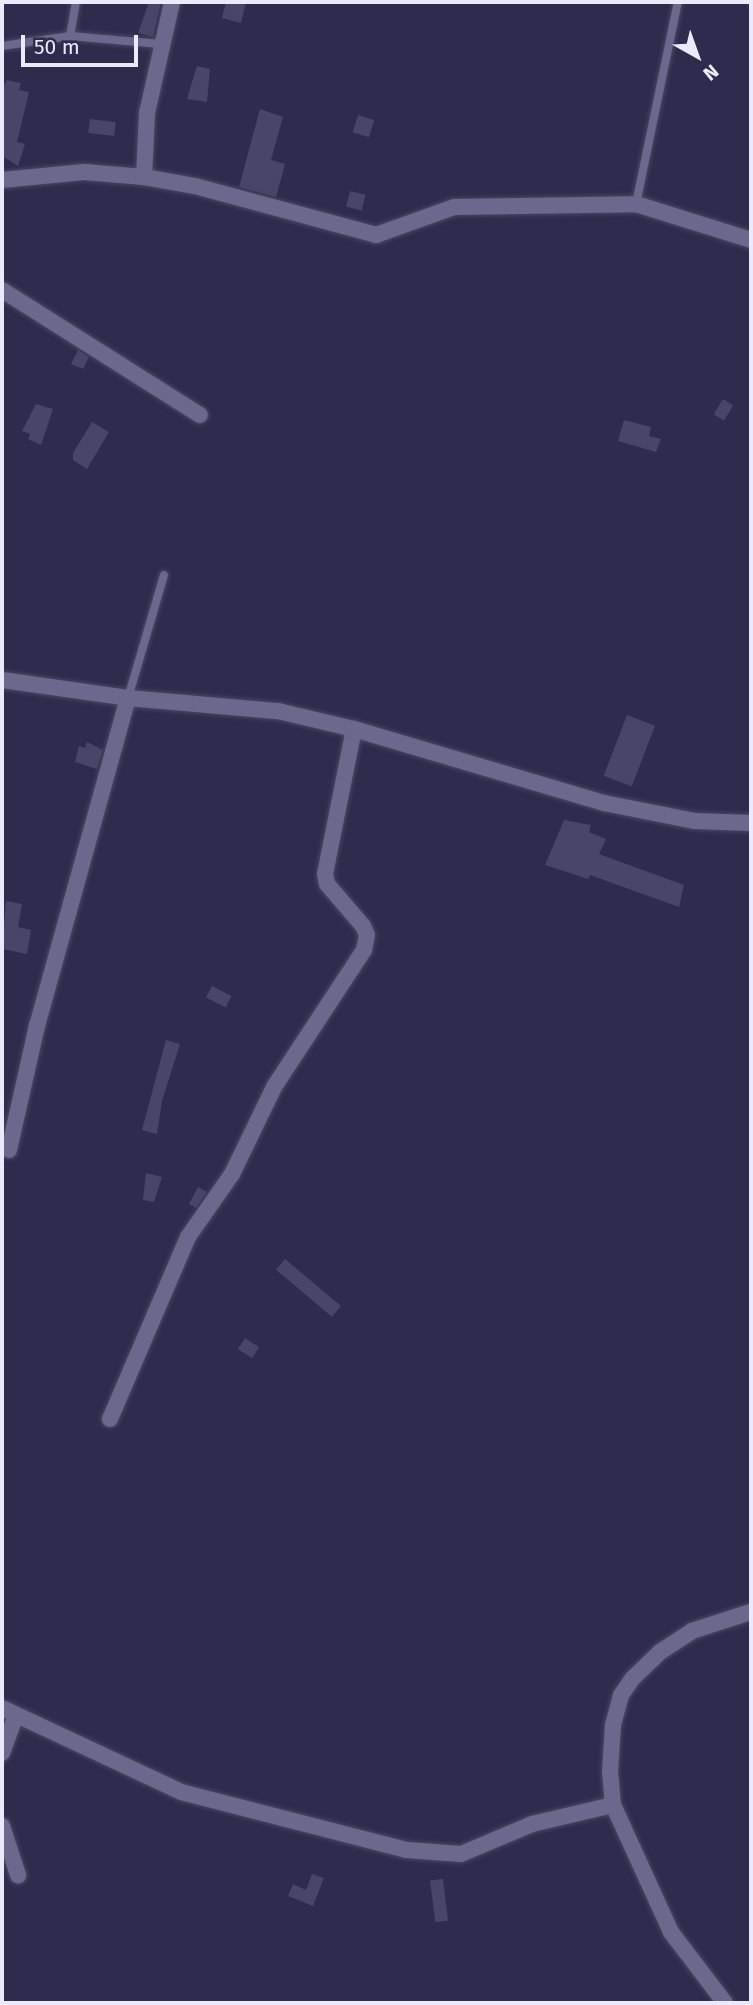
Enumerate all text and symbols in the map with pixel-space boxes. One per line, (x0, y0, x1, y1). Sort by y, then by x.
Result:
scale bar (24, 21, 142, 65)
north arrow (662, 21, 732, 91)
text: 50 m (34, 34, 80, 60)
text: N (699, 60, 723, 85)

